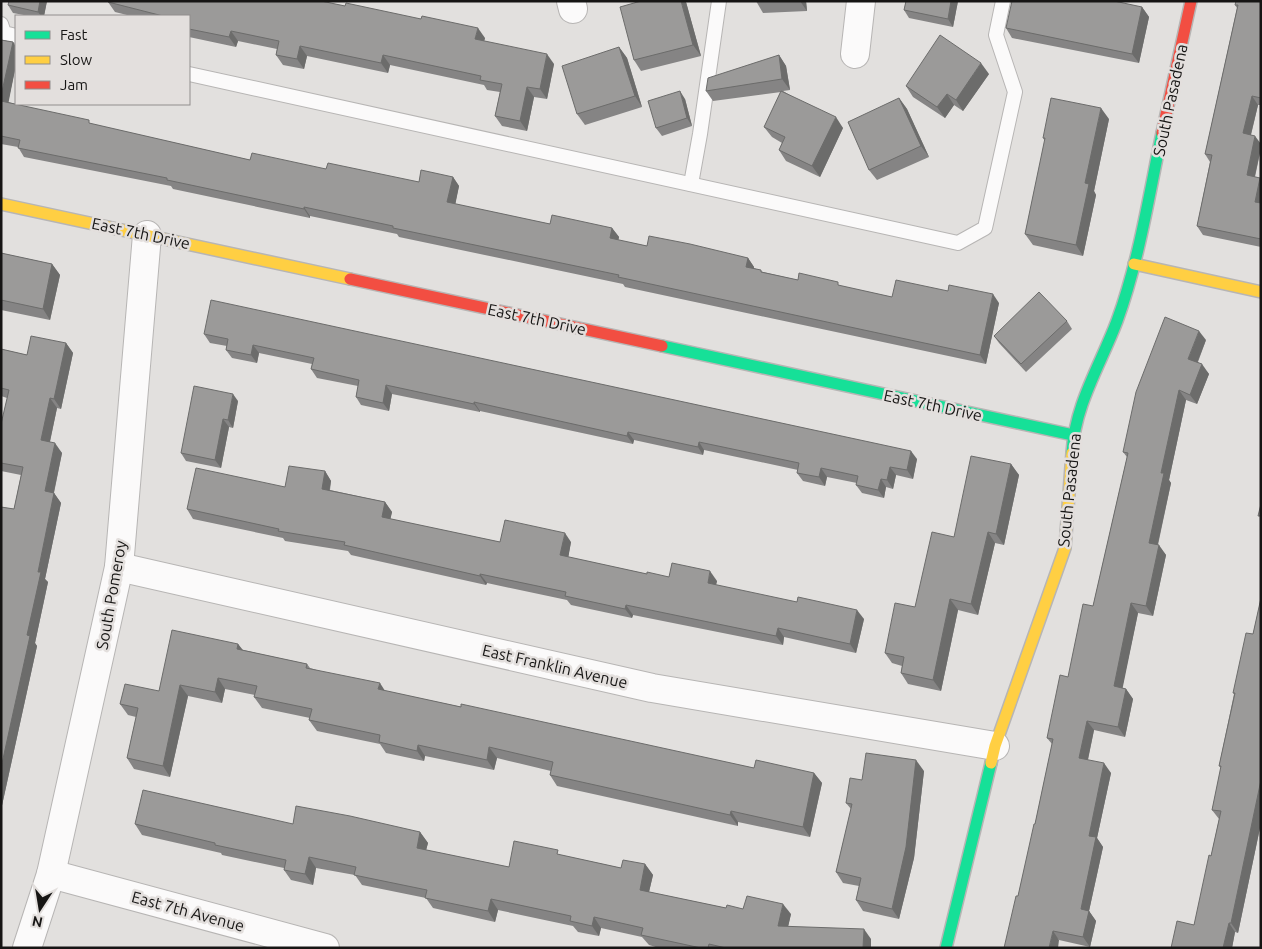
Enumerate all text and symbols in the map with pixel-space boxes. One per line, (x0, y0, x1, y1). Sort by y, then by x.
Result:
legend (15, 15, 190, 105)
text: Fast (60, 26, 88, 43)
street label: South Pasadena (1149, 42, 1191, 158)
text: Slow (60, 51, 93, 68)
text: Jam (60, 76, 88, 93)
street label: East 7th Drive (90, 214, 192, 252)
street label: East 7th Drive (486, 300, 588, 338)
street label: East 7th Drive (882, 386, 984, 424)
street label: South Pasadena (1054, 432, 1084, 548)
street label: South Pomeroy (93, 539, 130, 651)
street label: East Franklin Avenue (481, 641, 629, 691)
north arrow (15, 884, 65, 934)
street label: East 7th Avenue (130, 887, 246, 935)
text: N (31, 913, 44, 931)

